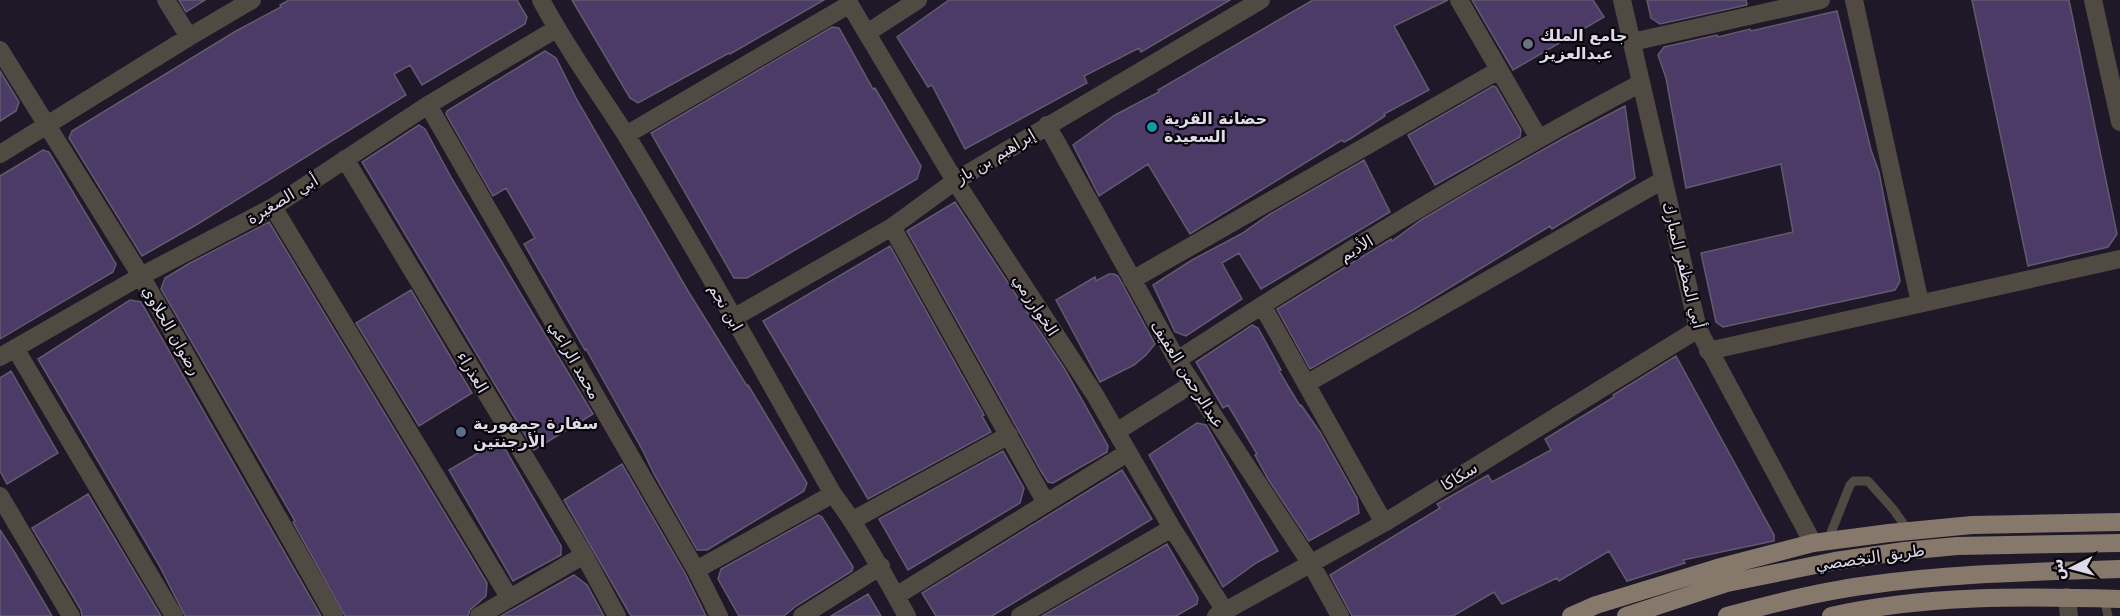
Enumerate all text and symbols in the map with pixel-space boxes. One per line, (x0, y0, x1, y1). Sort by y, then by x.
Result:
place label: جامع الملك عبدالعزيز (1539, 26, 1628, 63)
marker: جامع الملك عبدالعزيز (1521, 37, 1535, 51)
place label: حضانة القرية السعيدة (1164, 109, 1267, 146)
marker: حضانة القرية السعيدة (1145, 120, 1159, 134)
street label: إبراهيم بن باز (951, 125, 1039, 189)
street label: أبي الصغيرة (242, 170, 322, 229)
street label: أبي المظفر المبارك (1658, 199, 1709, 331)
street label: الأديم (1336, 230, 1376, 266)
street label: الخوارزمي (1008, 271, 1063, 340)
street label: ابن نجم (704, 280, 747, 335)
street label: رضوان الحلاوي (137, 282, 205, 379)
street label: عبدالرحمن العفيف (1146, 317, 1228, 432)
street label: محمد الراعي (544, 318, 605, 403)
street label: العذراء (452, 348, 492, 397)
place label: سفارة جمهورية الأرجنتين (473, 414, 598, 451)
marker: سفارة جمهورية الأرجنتين (454, 425, 468, 439)
street label: سكاكا (1437, 458, 1481, 495)
north arrow (2042, 538, 2102, 598)
street label: طريق التخصصي (1814, 540, 1926, 576)
text: ش (2047, 558, 2068, 581)

